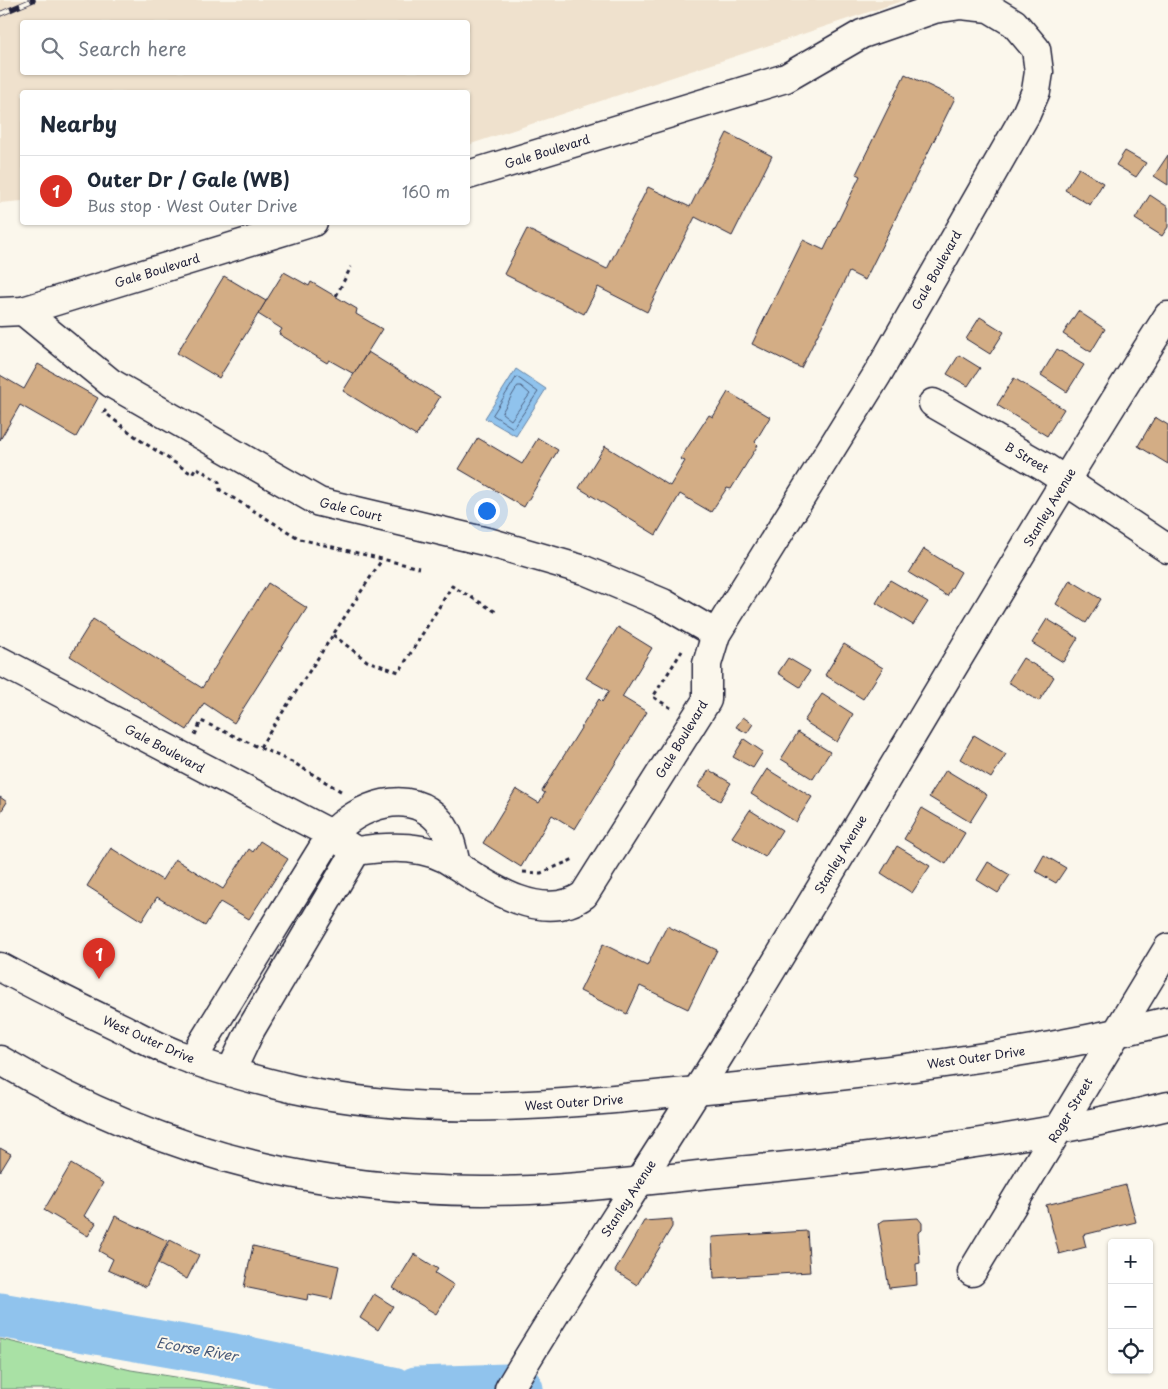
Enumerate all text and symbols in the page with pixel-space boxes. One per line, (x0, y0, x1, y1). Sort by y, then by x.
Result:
search box (20, 20, 470, 75)
icon: search (38, 34, 66, 62)
text: Search here (78, 34, 187, 62)
text: Nearby (40, 107, 117, 139)
street label: Gale Boulevard (502, 129, 592, 172)
text: Outer Dr / Gale (WB) (87, 165, 290, 193)
text: 1 (52, 179, 60, 203)
text: 160 m (402, 179, 450, 203)
text: Bus stop · West Outer Drive (87, 193, 297, 217)
street label: Gale Boulevard (907, 227, 966, 313)
street label: Gale Boulevard (112, 248, 202, 291)
street label: B Street (1002, 437, 1052, 477)
street label: Stanley Avenue (1018, 464, 1080, 550)
street label: Gale Court (318, 493, 384, 525)
your location (474, 498, 500, 524)
street label: Gale Boulevard (651, 696, 712, 781)
street label: Gale Boulevard (122, 719, 209, 777)
street label: Stanley Avenue (809, 811, 871, 897)
pin: 1 (83, 938, 115, 979)
street label: West Outer Drive (100, 1011, 198, 1067)
street label: West Outer Drive (926, 1041, 1026, 1073)
street label: Roger Street (1044, 1074, 1097, 1146)
street label: West Outer Drive (524, 1090, 624, 1114)
street label: Stanley Avenue (596, 1155, 660, 1240)
map controls (1108, 1239, 1153, 1374)
button: + (1108, 1239, 1153, 1284)
button: − (1108, 1284, 1153, 1329)
button: locate (1108, 1329, 1153, 1374)
water label: Ecorse River (155, 1332, 242, 1367)

